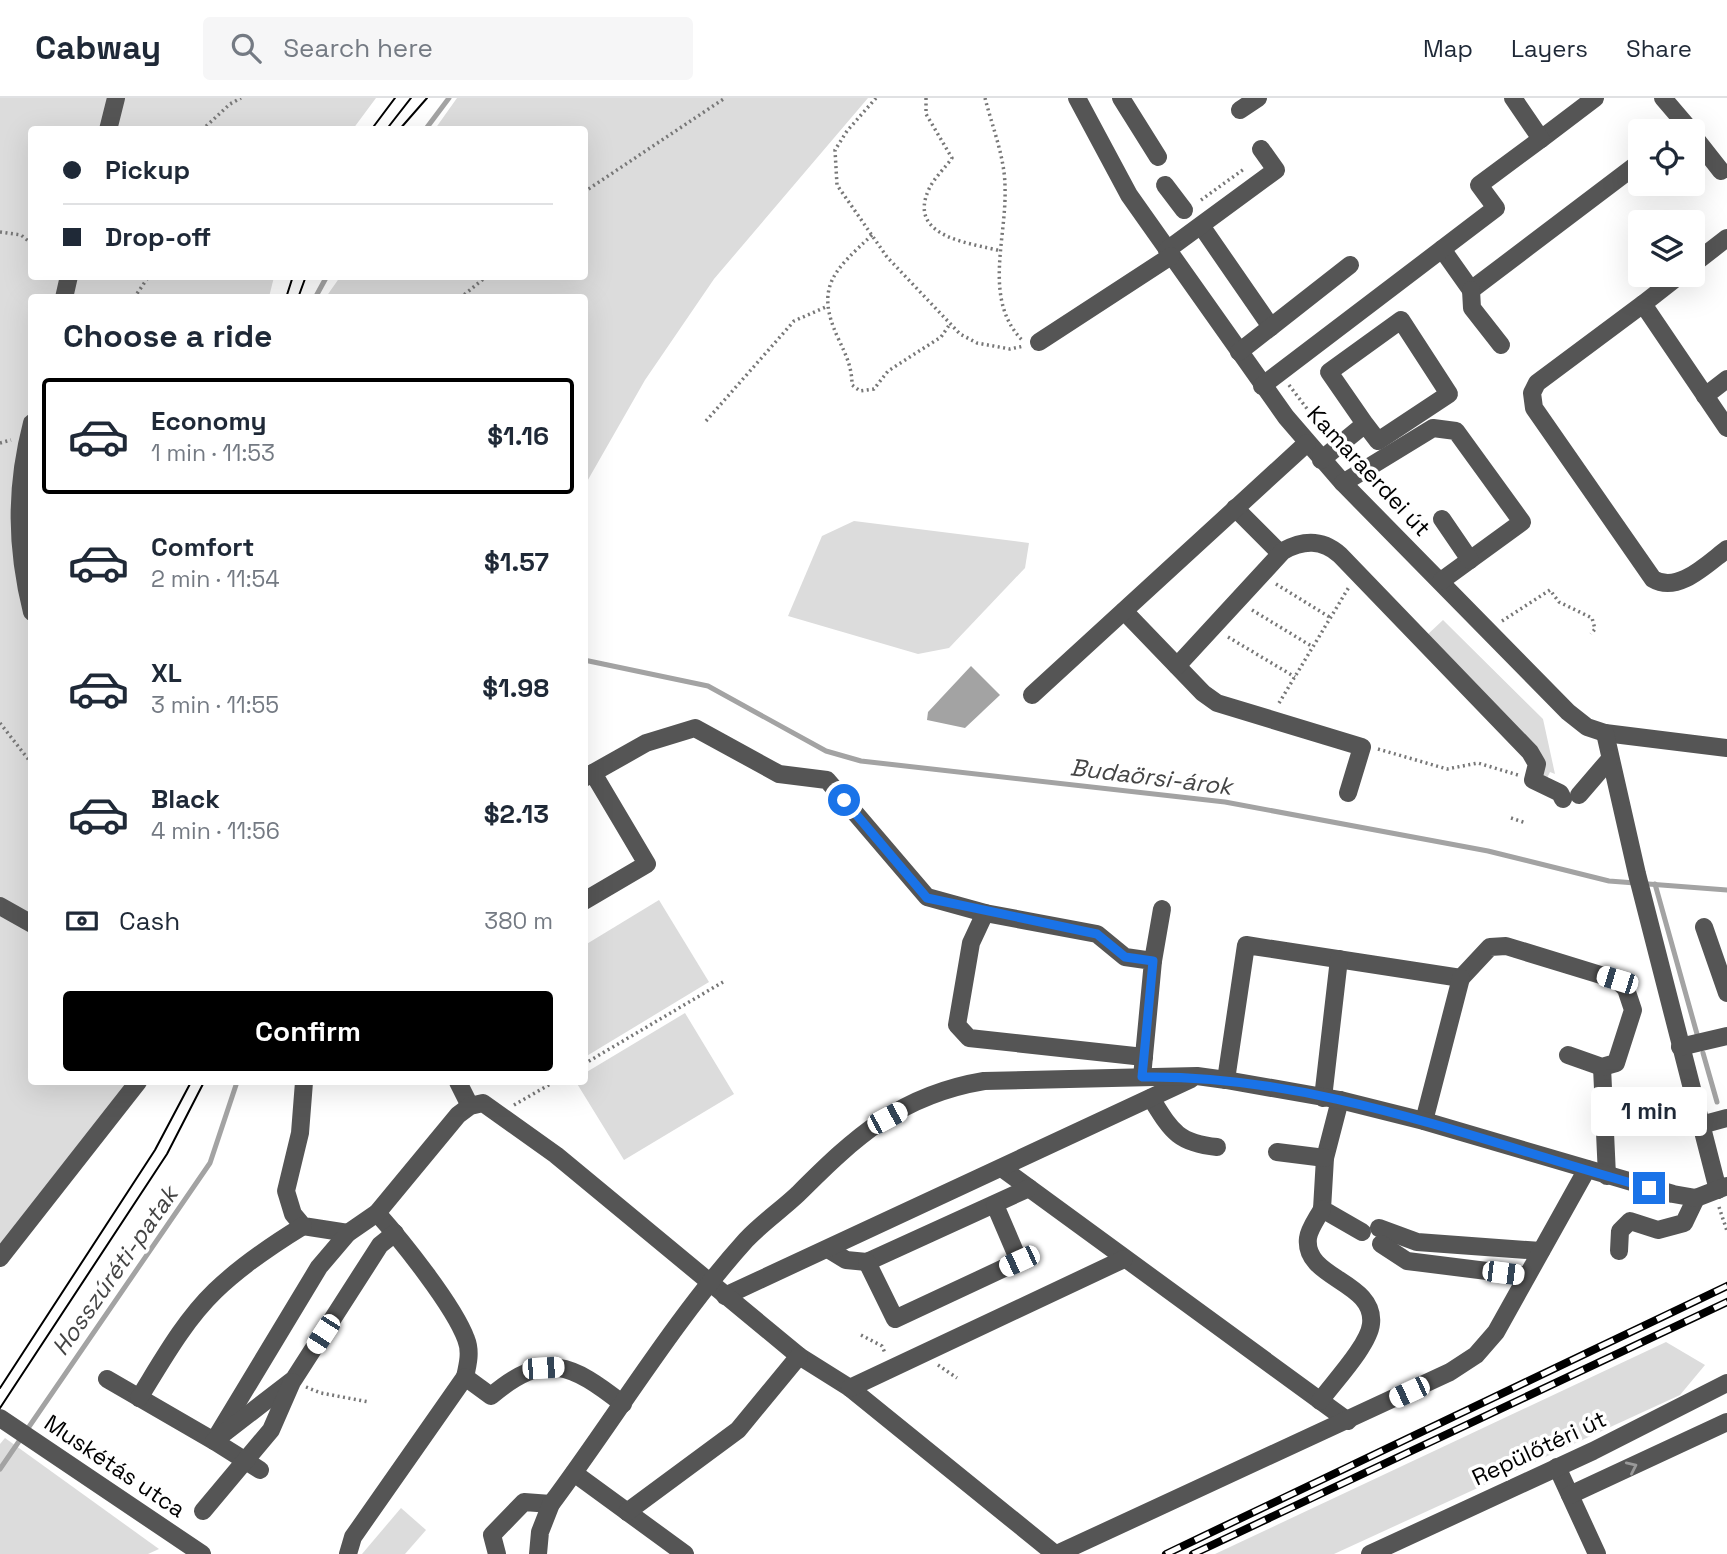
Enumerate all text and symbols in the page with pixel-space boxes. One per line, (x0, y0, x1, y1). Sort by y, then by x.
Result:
search box (203, 17, 693, 80)
text: Cabway (35, 27, 161, 69)
icon: search (227, 29, 265, 67)
text: Search here (283, 31, 433, 65)
text: Map (1423, 33, 1473, 64)
text: Layers (1511, 33, 1588, 64)
text: Share (1626, 33, 1692, 64)
map controls (1628, 119, 1705, 287)
button: locate (1628, 119, 1705, 196)
text: Pickup (105, 153, 190, 187)
button: layers (1628, 210, 1705, 287)
text: Drop-off (105, 220, 211, 254)
text: Choose a ride (63, 316, 273, 356)
street label: Kamaraerdei út (1301, 399, 1437, 543)
text: Economy (151, 404, 267, 438)
icon: car (67, 405, 130, 468)
text: $1.16 (487, 419, 549, 453)
text: 1 min · 11:53 (151, 438, 275, 468)
text: Comfort (151, 530, 254, 564)
icon: car (67, 531, 130, 594)
text: $1.57 (484, 545, 549, 579)
text: 2 min · 11:54 (151, 564, 280, 594)
text: XL (151, 656, 182, 690)
icon: car (67, 657, 130, 720)
text: $1.98 (482, 671, 549, 705)
text: 3 min · 11:55 (151, 690, 279, 720)
water label: Budaörsi-árok (1068, 751, 1237, 802)
text: Black (151, 782, 220, 816)
icon: car (67, 783, 130, 846)
route start (828, 784, 860, 816)
text: $2.13 (484, 797, 549, 831)
text: 4 min · 11:56 (151, 816, 280, 846)
icon: cash (63, 902, 101, 940)
text: Cash (119, 904, 180, 938)
text: 380 m (484, 906, 553, 936)
car (1594, 964, 1641, 996)
button: Confirm (63, 991, 553, 1071)
callout: 1 min (1591, 1086, 1707, 1136)
text: 1 min (1621, 1096, 1677, 1126)
car (864, 1099, 911, 1137)
route end (1633, 1172, 1665, 1204)
water label: Hosszúréti-patak (45, 1178, 186, 1361)
car (996, 1243, 1043, 1279)
car (1481, 1260, 1526, 1286)
car (303, 1311, 344, 1357)
car (522, 1356, 565, 1380)
car (1386, 1374, 1433, 1410)
street label: Repülőtéri út (1467, 1404, 1611, 1492)
street label: Muskétás utca (39, 1408, 191, 1524)
one-way arrow (1625, 1461, 1637, 1475)

